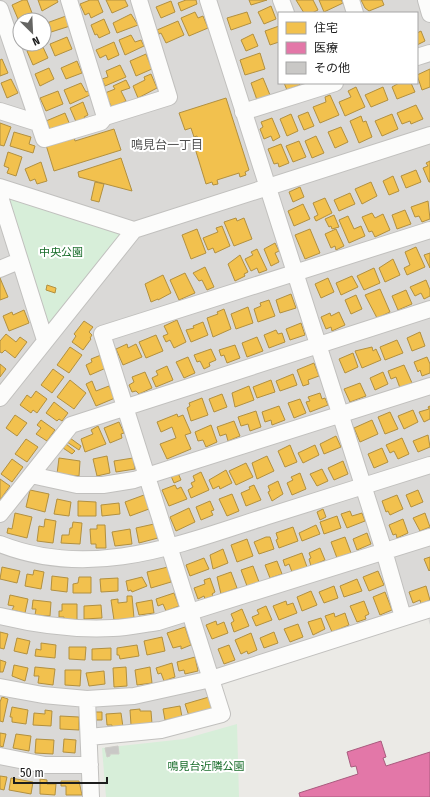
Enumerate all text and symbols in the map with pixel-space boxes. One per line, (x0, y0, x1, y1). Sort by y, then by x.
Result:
north arrow (12, 12, 52, 52)
legend (278, 12, 418, 84)
text: 住宅 (314, 21, 338, 35)
text: N (30, 33, 42, 48)
text: 医療 (314, 41, 338, 55)
text: その他 (314, 61, 350, 75)
district label: 鳴見台一丁目 (131, 138, 203, 152)
park label: 中央公園 (39, 246, 83, 259)
scale bar (14, 759, 107, 785)
park label: 鳴見台近隣公園 (168, 760, 245, 773)
text: 50 m (20, 766, 44, 780)

